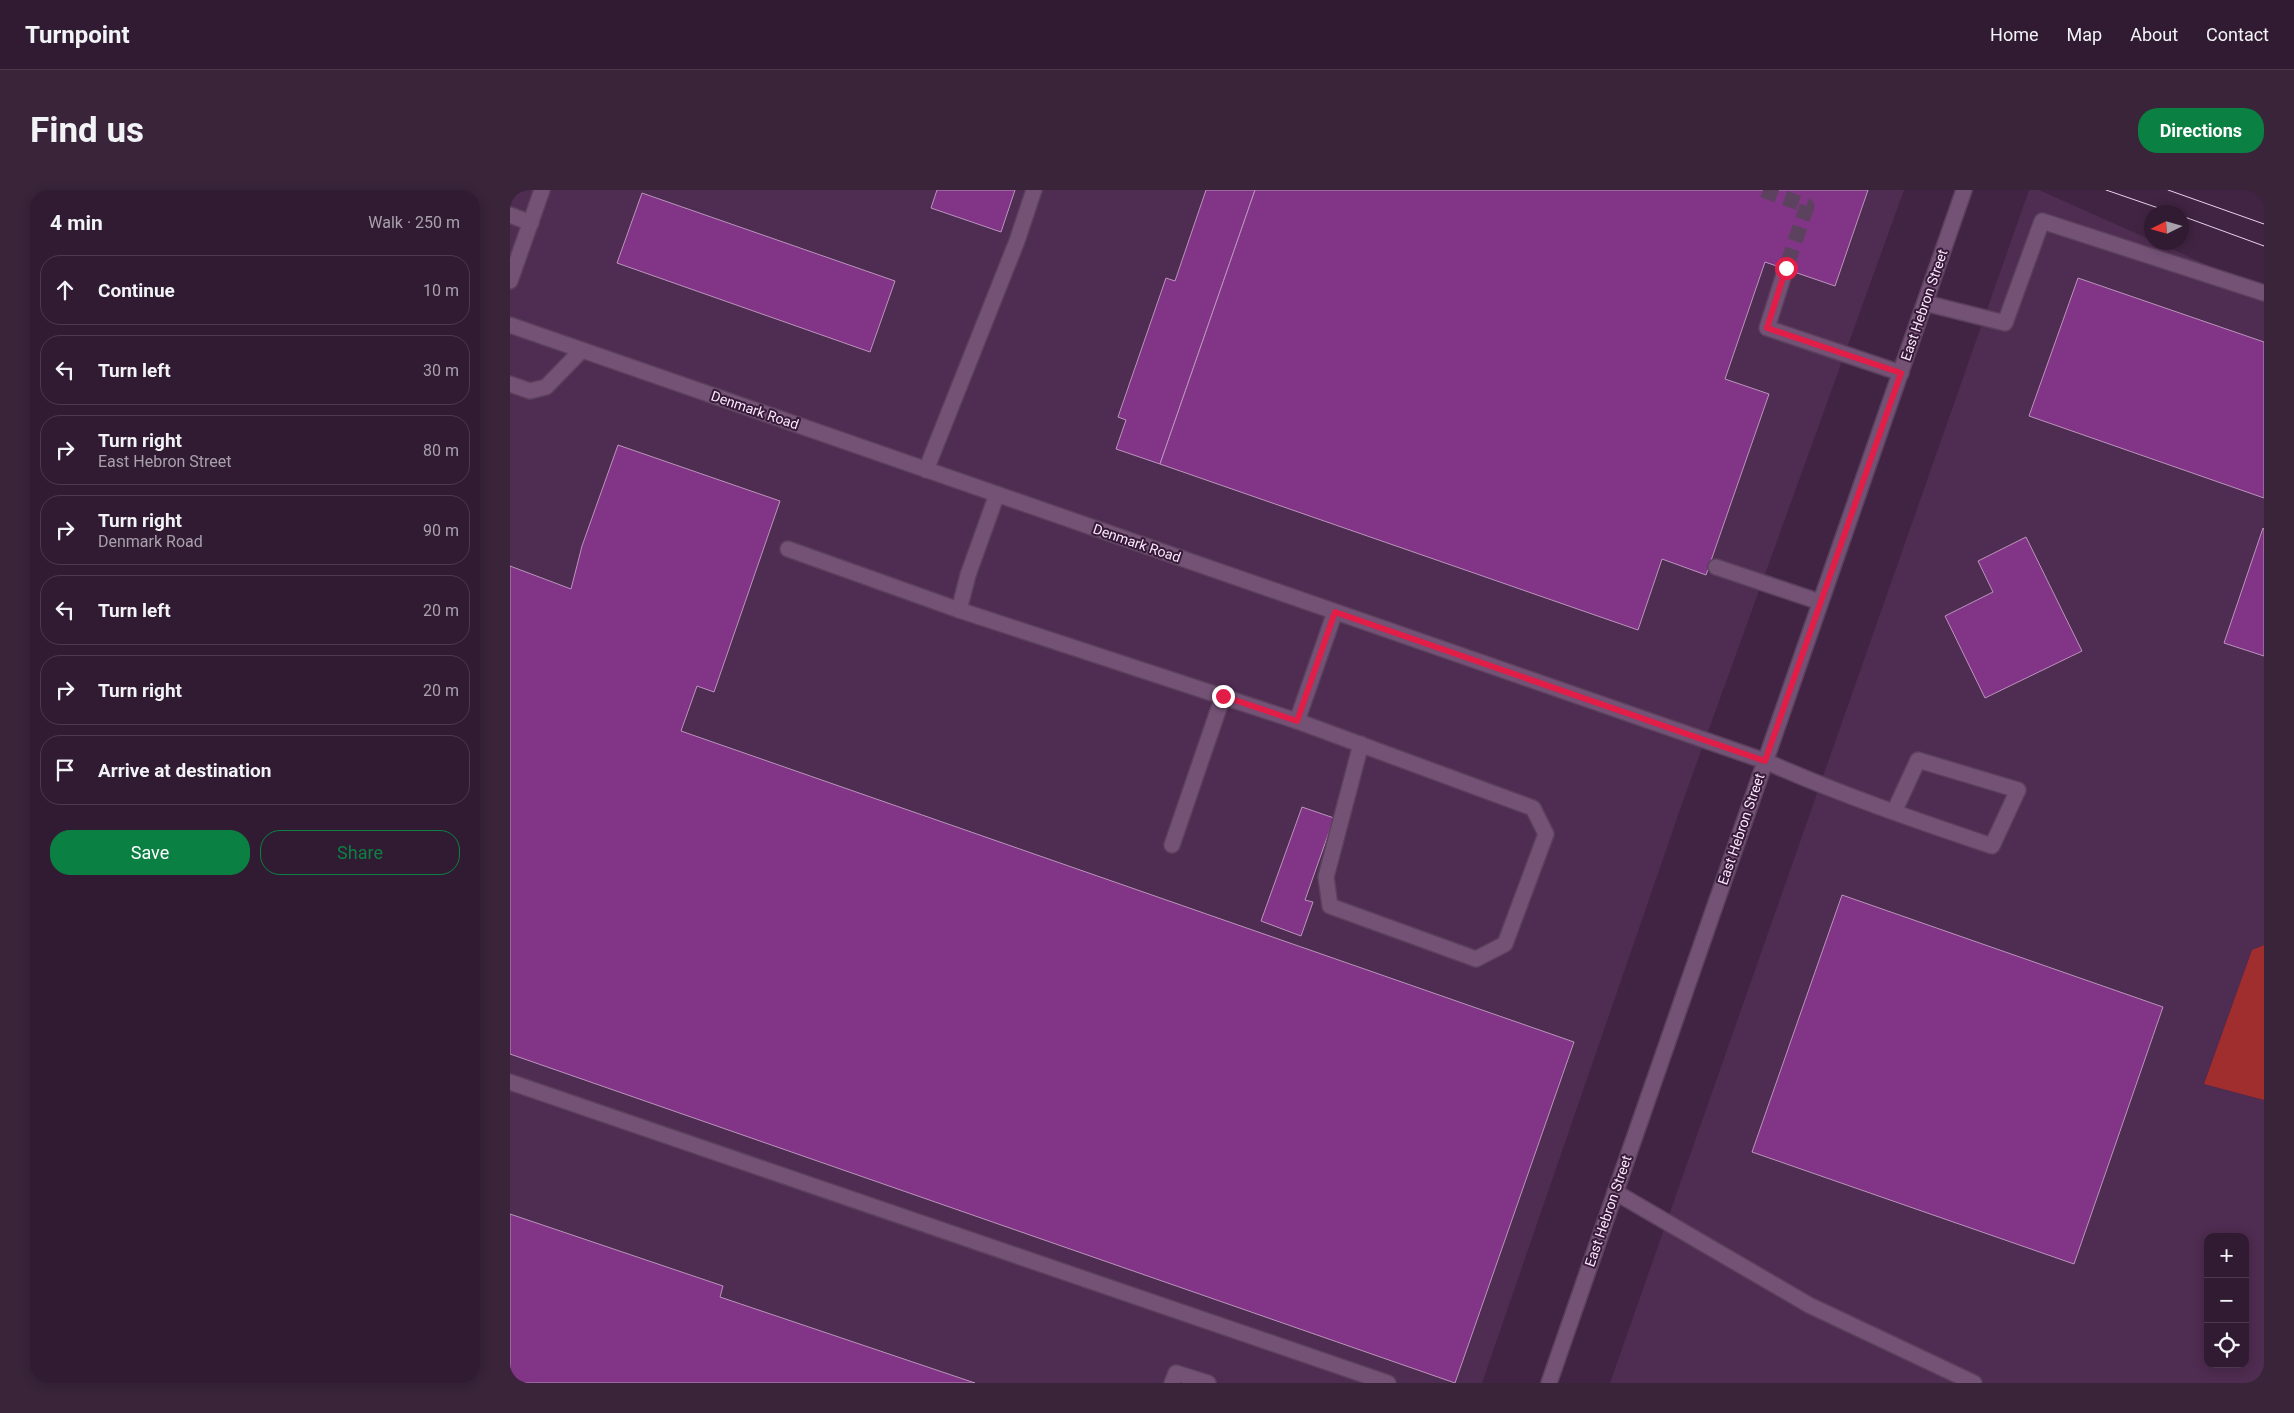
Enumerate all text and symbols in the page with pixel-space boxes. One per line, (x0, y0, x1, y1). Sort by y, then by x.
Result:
text: Turnpoint (25, 21, 130, 49)
text: Home (1990, 24, 2039, 45)
text: Map (2067, 24, 2102, 45)
text: About (2130, 24, 2178, 45)
text: Contact (2206, 24, 2269, 45)
button: Directions (2138, 108, 2264, 153)
text: Find us (30, 110, 144, 151)
north arrow (2144, 205, 2189, 250)
text: 4 min (50, 211, 103, 235)
text: Walk · 250 m (368, 213, 460, 232)
street label: East Hebron Street (1897, 247, 1951, 363)
route start (1775, 257, 1798, 280)
icon: ahead (51, 276, 79, 304)
text: Continue (98, 279, 175, 302)
text: 10 m (423, 281, 459, 300)
icon: left (51, 356, 79, 384)
text: Turn left (98, 359, 171, 382)
text: 30 m (423, 361, 459, 380)
street label: Denmark Road (709, 388, 801, 432)
text: Turn right (98, 429, 182, 452)
icon: right (51, 436, 79, 464)
text: 80 m (423, 441, 459, 460)
text: East Hebron Street (98, 452, 232, 471)
text: Turn right (98, 509, 182, 532)
icon: right (51, 516, 79, 544)
text: 90 m (423, 521, 459, 540)
street label: Denmark Road (1091, 521, 1183, 565)
text: Denmark Road (98, 532, 203, 551)
icon: left (51, 596, 79, 624)
text: Turn left (98, 599, 171, 622)
text: 20 m (423, 601, 459, 620)
icon: right (51, 676, 79, 704)
text: Turn right (98, 679, 182, 702)
text: 20 m (423, 681, 459, 700)
route end (1212, 685, 1235, 708)
icon: arrive (51, 756, 79, 784)
text: Arrive at destination (98, 759, 271, 782)
street label: East Hebron Street (1714, 771, 1768, 887)
button: Save (50, 830, 250, 875)
button: Share (260, 830, 460, 875)
street label: East Hebron Street (1581, 1153, 1635, 1269)
map controls (2204, 1233, 2249, 1368)
button: + (2204, 1233, 2249, 1278)
button: − (2204, 1278, 2249, 1323)
button: locate (2204, 1323, 2249, 1368)

